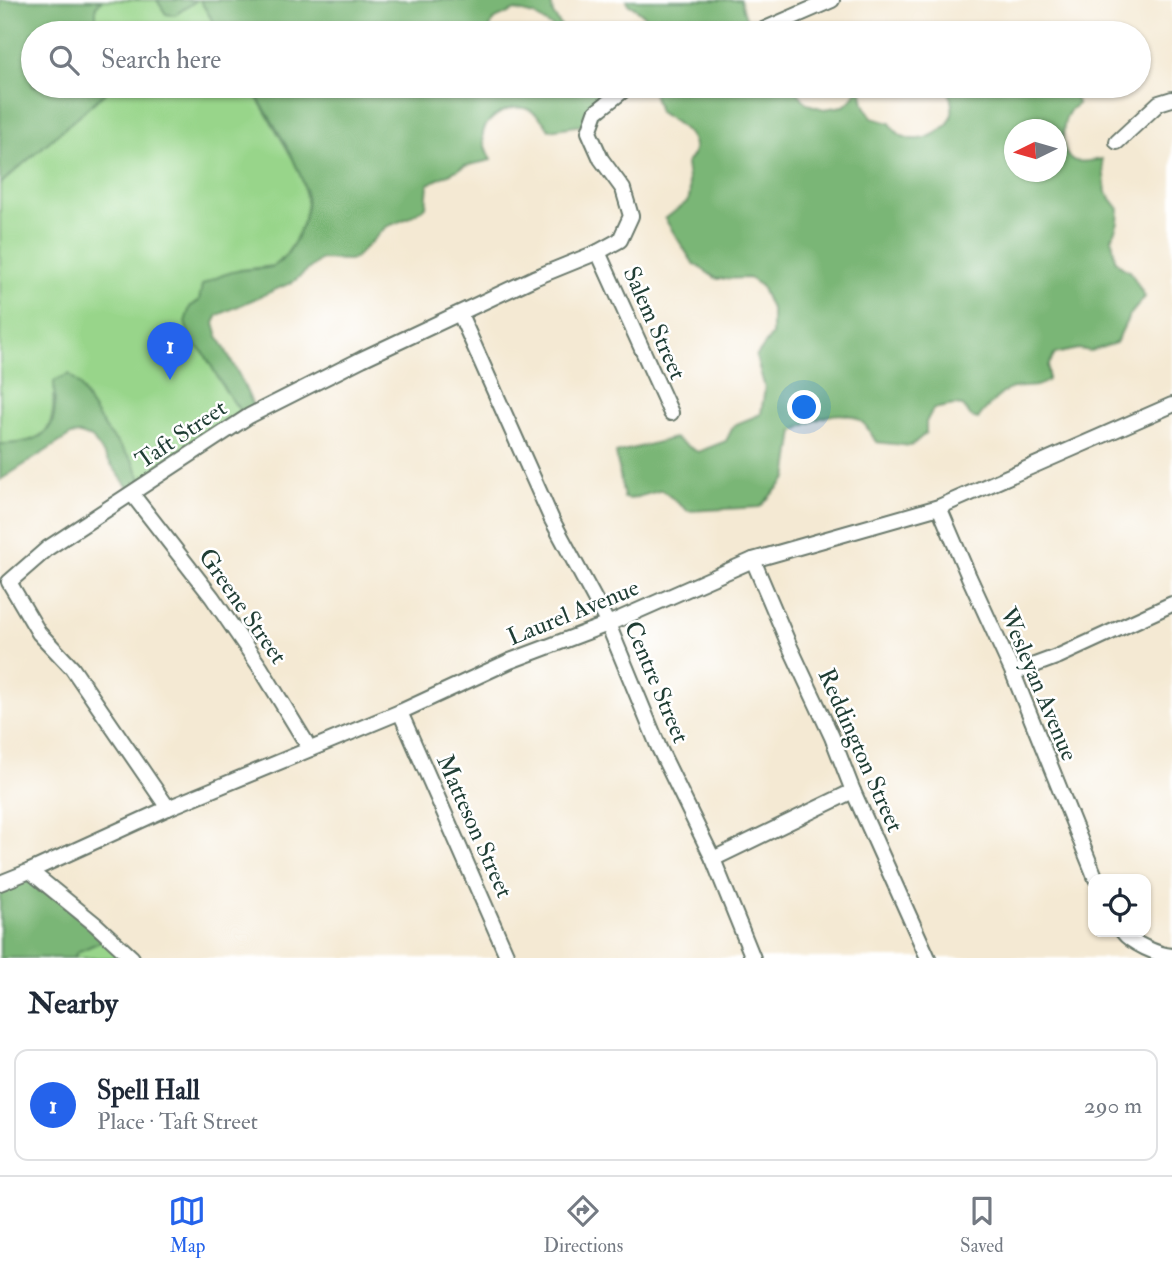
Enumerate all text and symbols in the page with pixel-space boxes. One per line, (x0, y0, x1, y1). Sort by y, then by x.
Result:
search box (21, 21, 1151, 98)
icon: search (45, 41, 83, 79)
text: Search here (101, 44, 221, 76)
north arrow (1004, 119, 1067, 182)
street label: Salem Street (616, 262, 693, 385)
pin: 1 (147, 322, 193, 380)
your location (787, 390, 821, 424)
street label: Taft Street (130, 393, 233, 476)
street label: Greene Street (191, 542, 294, 670)
street label: Laurel Avenue (503, 572, 644, 653)
street label: Wesleyan Avenue (992, 602, 1085, 766)
street label: Centre Street (617, 617, 696, 748)
street label: Reddington Street (811, 664, 911, 837)
street label: Matteson Street (429, 750, 520, 903)
map controls (1088, 874, 1151, 937)
button: locate (1088, 874, 1151, 937)
text: Nearby (28, 985, 118, 1022)
text: Spell Hall (97, 1075, 200, 1107)
text: 1 (49, 1091, 57, 1120)
text: 290 m (1084, 1091, 1142, 1120)
text: Place · Taft Street (97, 1107, 258, 1136)
tab: Map (168, 1192, 206, 1258)
tab: Directions (543, 1192, 623, 1258)
tab: Saved (960, 1192, 1004, 1258)

